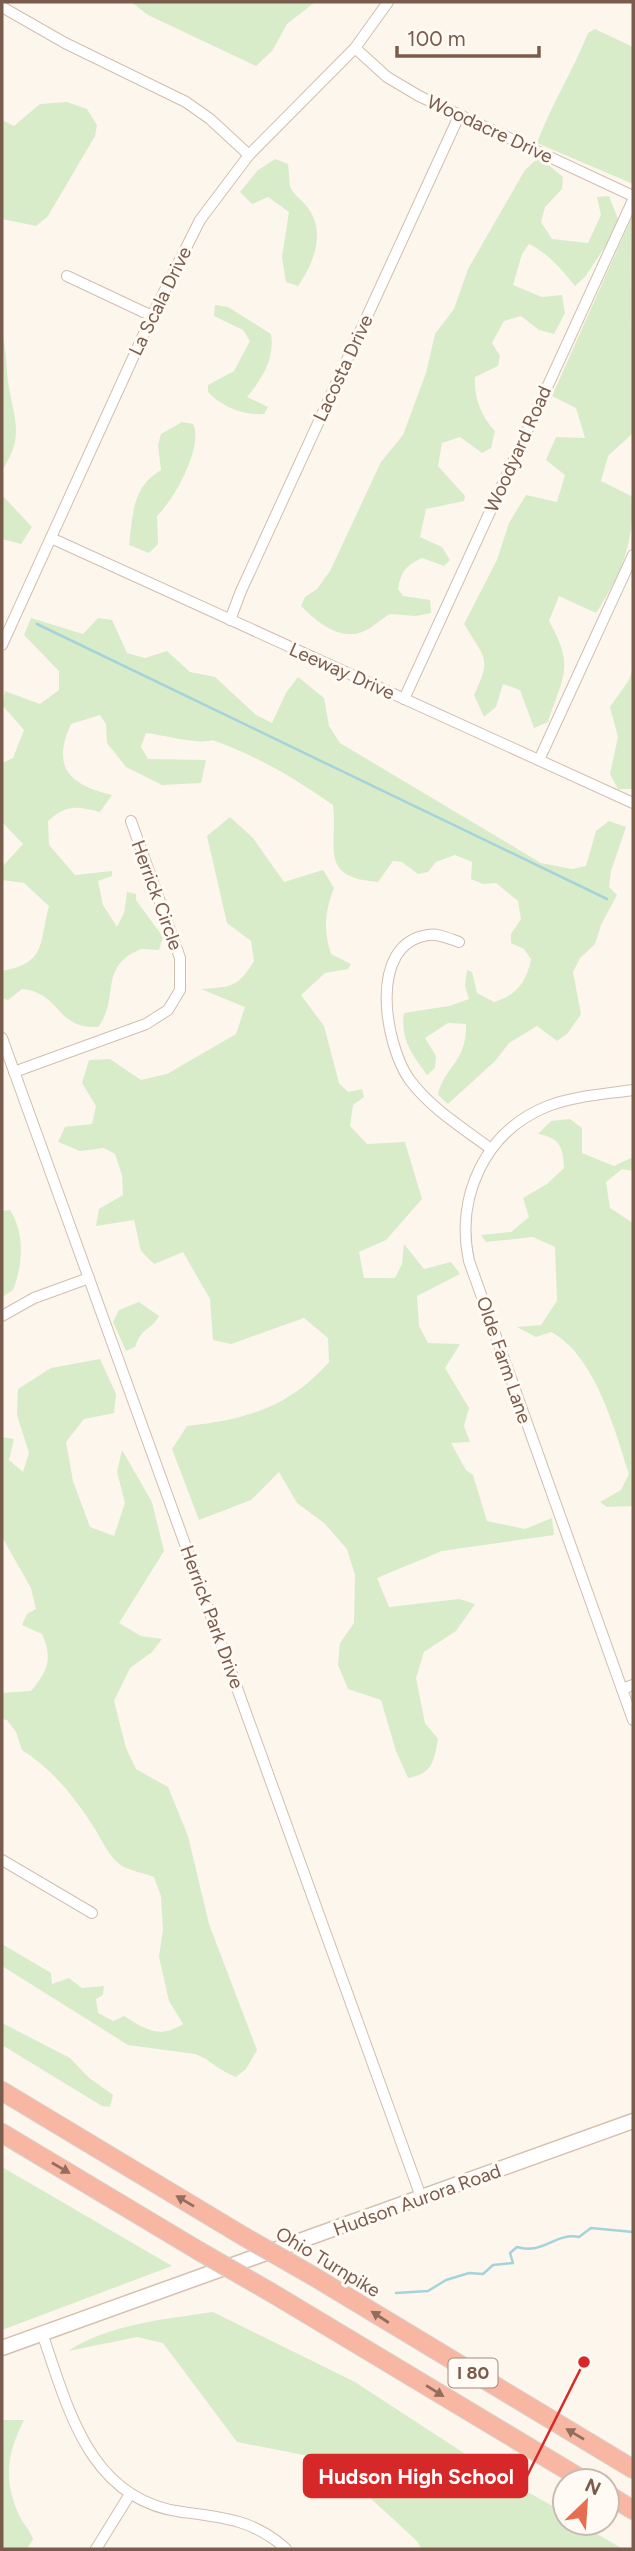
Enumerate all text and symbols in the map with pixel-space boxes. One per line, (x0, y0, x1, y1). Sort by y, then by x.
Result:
scale bar (397, 14, 539, 58)
text: 100 m (407, 26, 466, 51)
street label: Woodacre Drive (423, 90, 557, 168)
street label: La Scala Drive (124, 243, 196, 359)
street label: Lacosta Drive (308, 311, 378, 425)
street label: Woodyard Road (480, 382, 556, 516)
street label: Leeway Drive (286, 637, 398, 705)
street label: Herrick Circle (126, 837, 188, 953)
street label: Olde Farm Lane (471, 1293, 537, 1427)
street label: Herrick Park Drive (175, 1542, 249, 1692)
street label: Hudson Aurora Road (330, 2159, 504, 2241)
one-way arrow (51, 2161, 70, 2174)
one-way arrow (175, 2195, 194, 2208)
street label: Ohio Turnpike (272, 2222, 384, 2302)
one-way arrow (370, 2310, 389, 2323)
road number: I 80 (448, 2358, 498, 2388)
one-way arrow (426, 2385, 445, 2398)
one-way arrow (565, 2427, 584, 2440)
callout: Hudson High School (304, 2455, 527, 2497)
text: Hudson High School (318, 2464, 514, 2489)
north arrow (551, 2467, 621, 2537)
text: N (581, 2474, 604, 2501)

